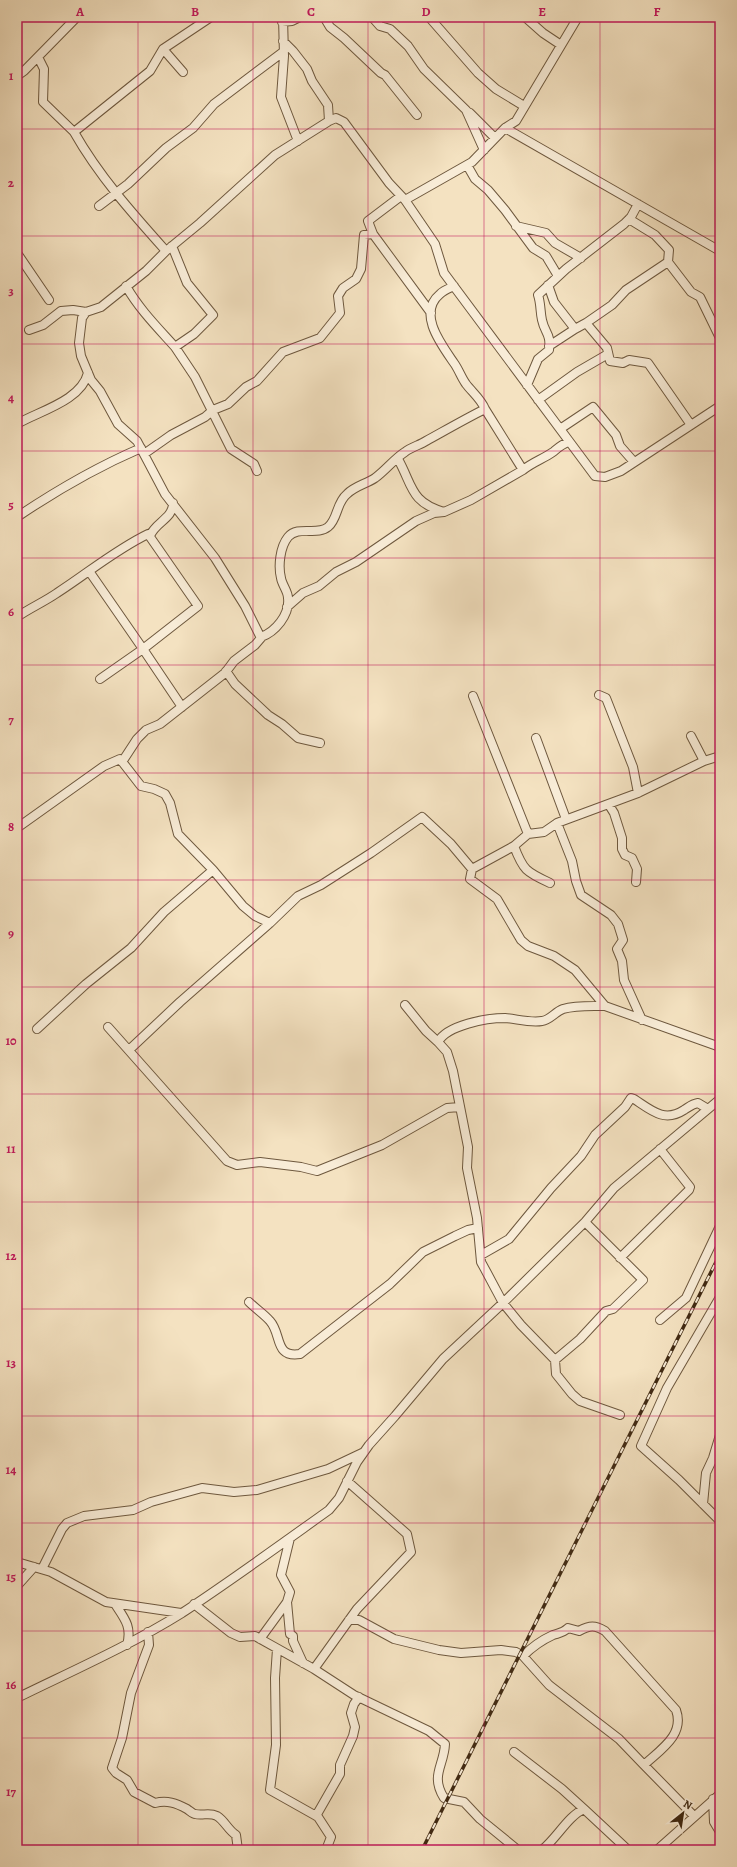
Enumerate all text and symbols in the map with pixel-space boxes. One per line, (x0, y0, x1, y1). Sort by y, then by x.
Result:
text: A (75, 3, 85, 20)
text: B (191, 3, 199, 20)
text: C (307, 3, 315, 20)
text: D (421, 3, 431, 20)
text: E (538, 3, 546, 20)
text: F (654, 3, 661, 20)
text: 1 (9, 67, 14, 84)
text: 2 (8, 174, 15, 191)
text: 3 (8, 282, 14, 299)
text: 4 (8, 389, 14, 406)
text: 5 (8, 496, 14, 513)
text: 6 (8, 603, 14, 620)
text: 7 (8, 711, 14, 728)
text: 8 (8, 818, 14, 835)
text: 9 (8, 925, 14, 942)
text: 10 (5, 1032, 17, 1049)
text: 11 (6, 1140, 16, 1157)
text: 12 (6, 1247, 17, 1264)
text: 13 (6, 1354, 17, 1371)
text: 14 (6, 1461, 16, 1478)
text: 15 (6, 1568, 17, 1585)
text: 16 (6, 1676, 16, 1693)
text: 17 (6, 1783, 17, 1800)
north arrow (663, 1793, 703, 1833)
text: N (681, 1796, 695, 1813)

